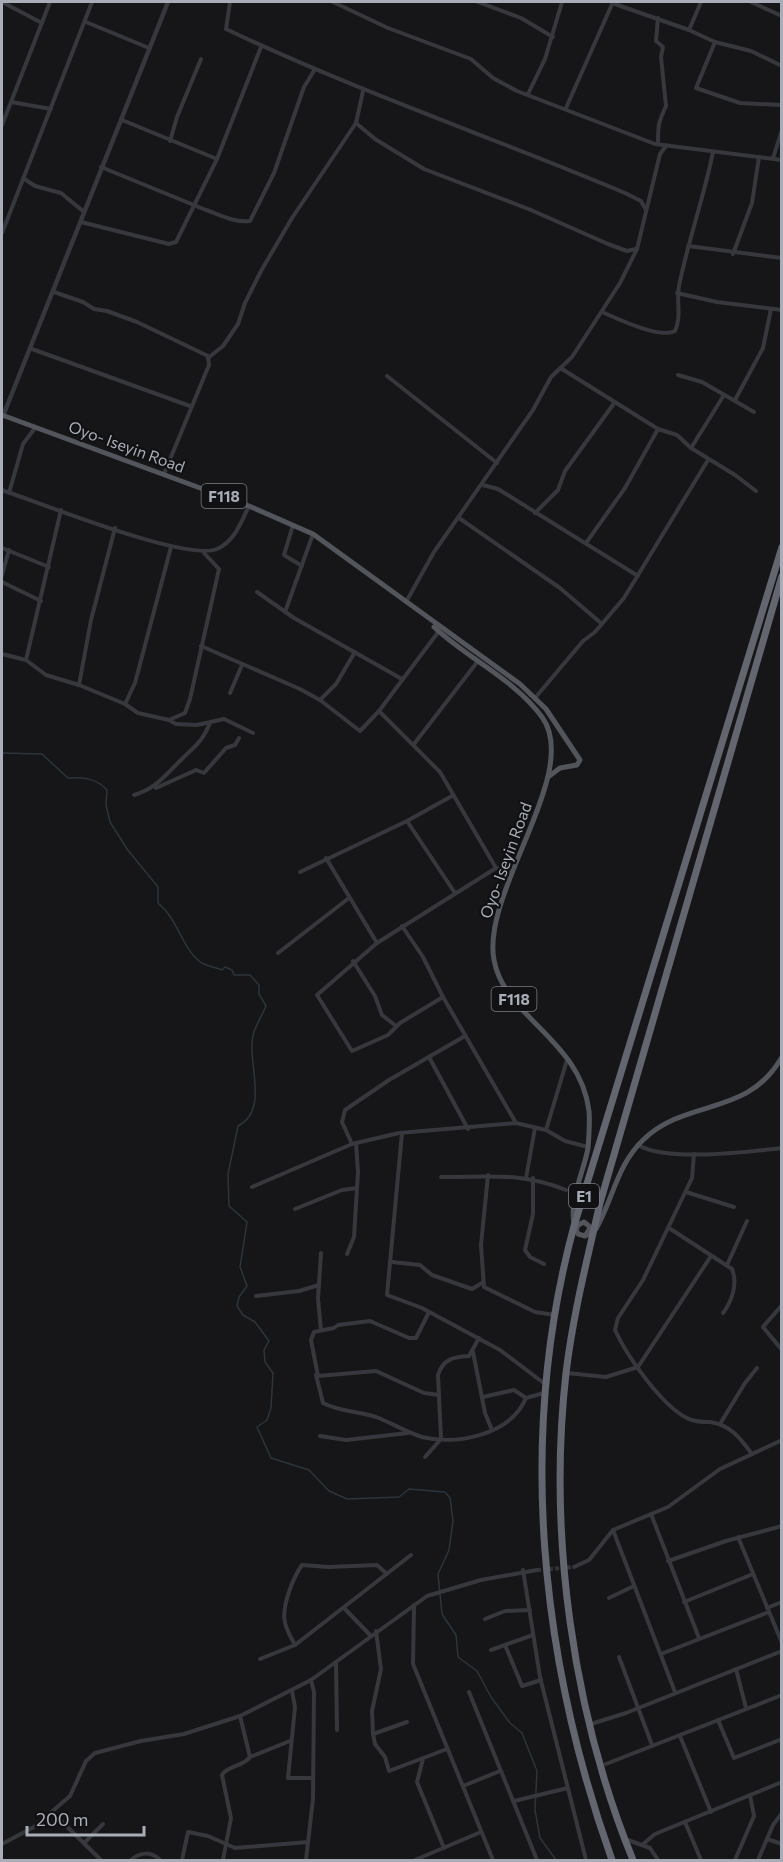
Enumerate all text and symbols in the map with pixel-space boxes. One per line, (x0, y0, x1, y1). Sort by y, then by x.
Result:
street label: Oyo- Iseyin Road (66, 416, 188, 476)
road number: F118 (202, 484, 246, 508)
street label: Oyo- Iseyin Road (475, 799, 535, 921)
road number: F118 (492, 987, 536, 1011)
road number: E1 (569, 1184, 599, 1208)
scale bar (27, 1799, 144, 1837)
text: 200 m (36, 1808, 89, 1830)

